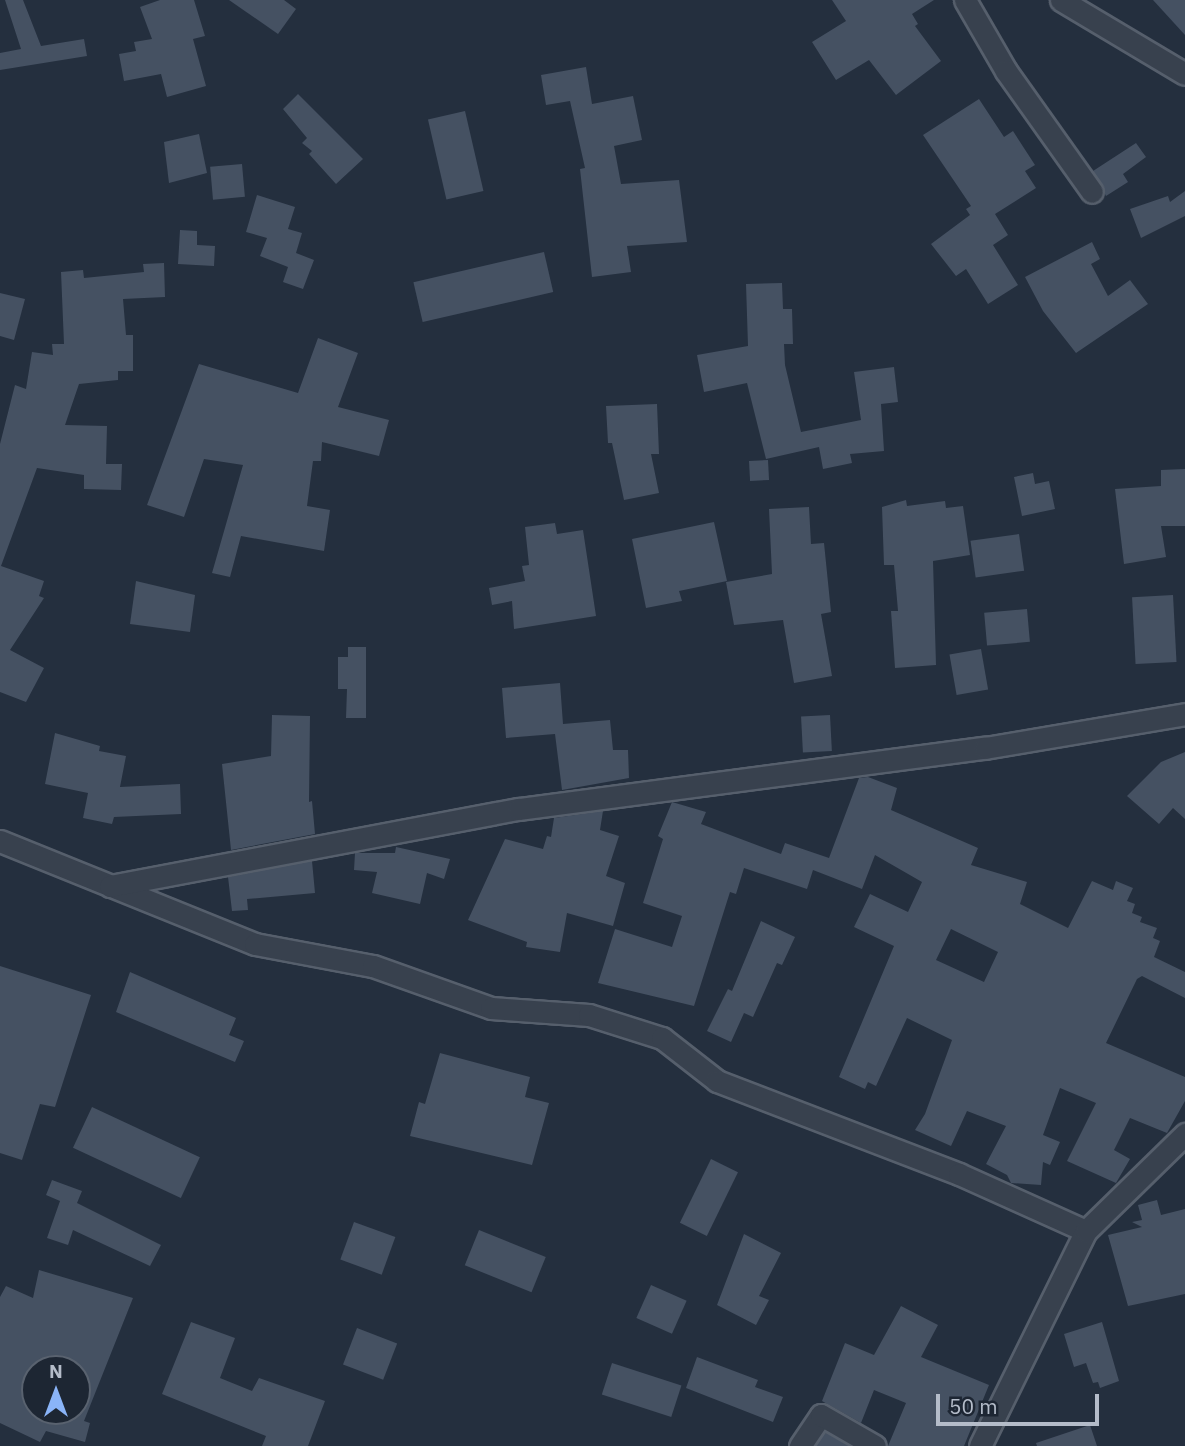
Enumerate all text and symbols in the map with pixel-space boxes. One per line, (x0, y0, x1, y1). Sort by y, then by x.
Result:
north arrow (21, 1355, 91, 1425)
text: N (49, 1359, 63, 1383)
scale bar (940, 1380, 1103, 1424)
text: 50 m (949, 1392, 998, 1420)

